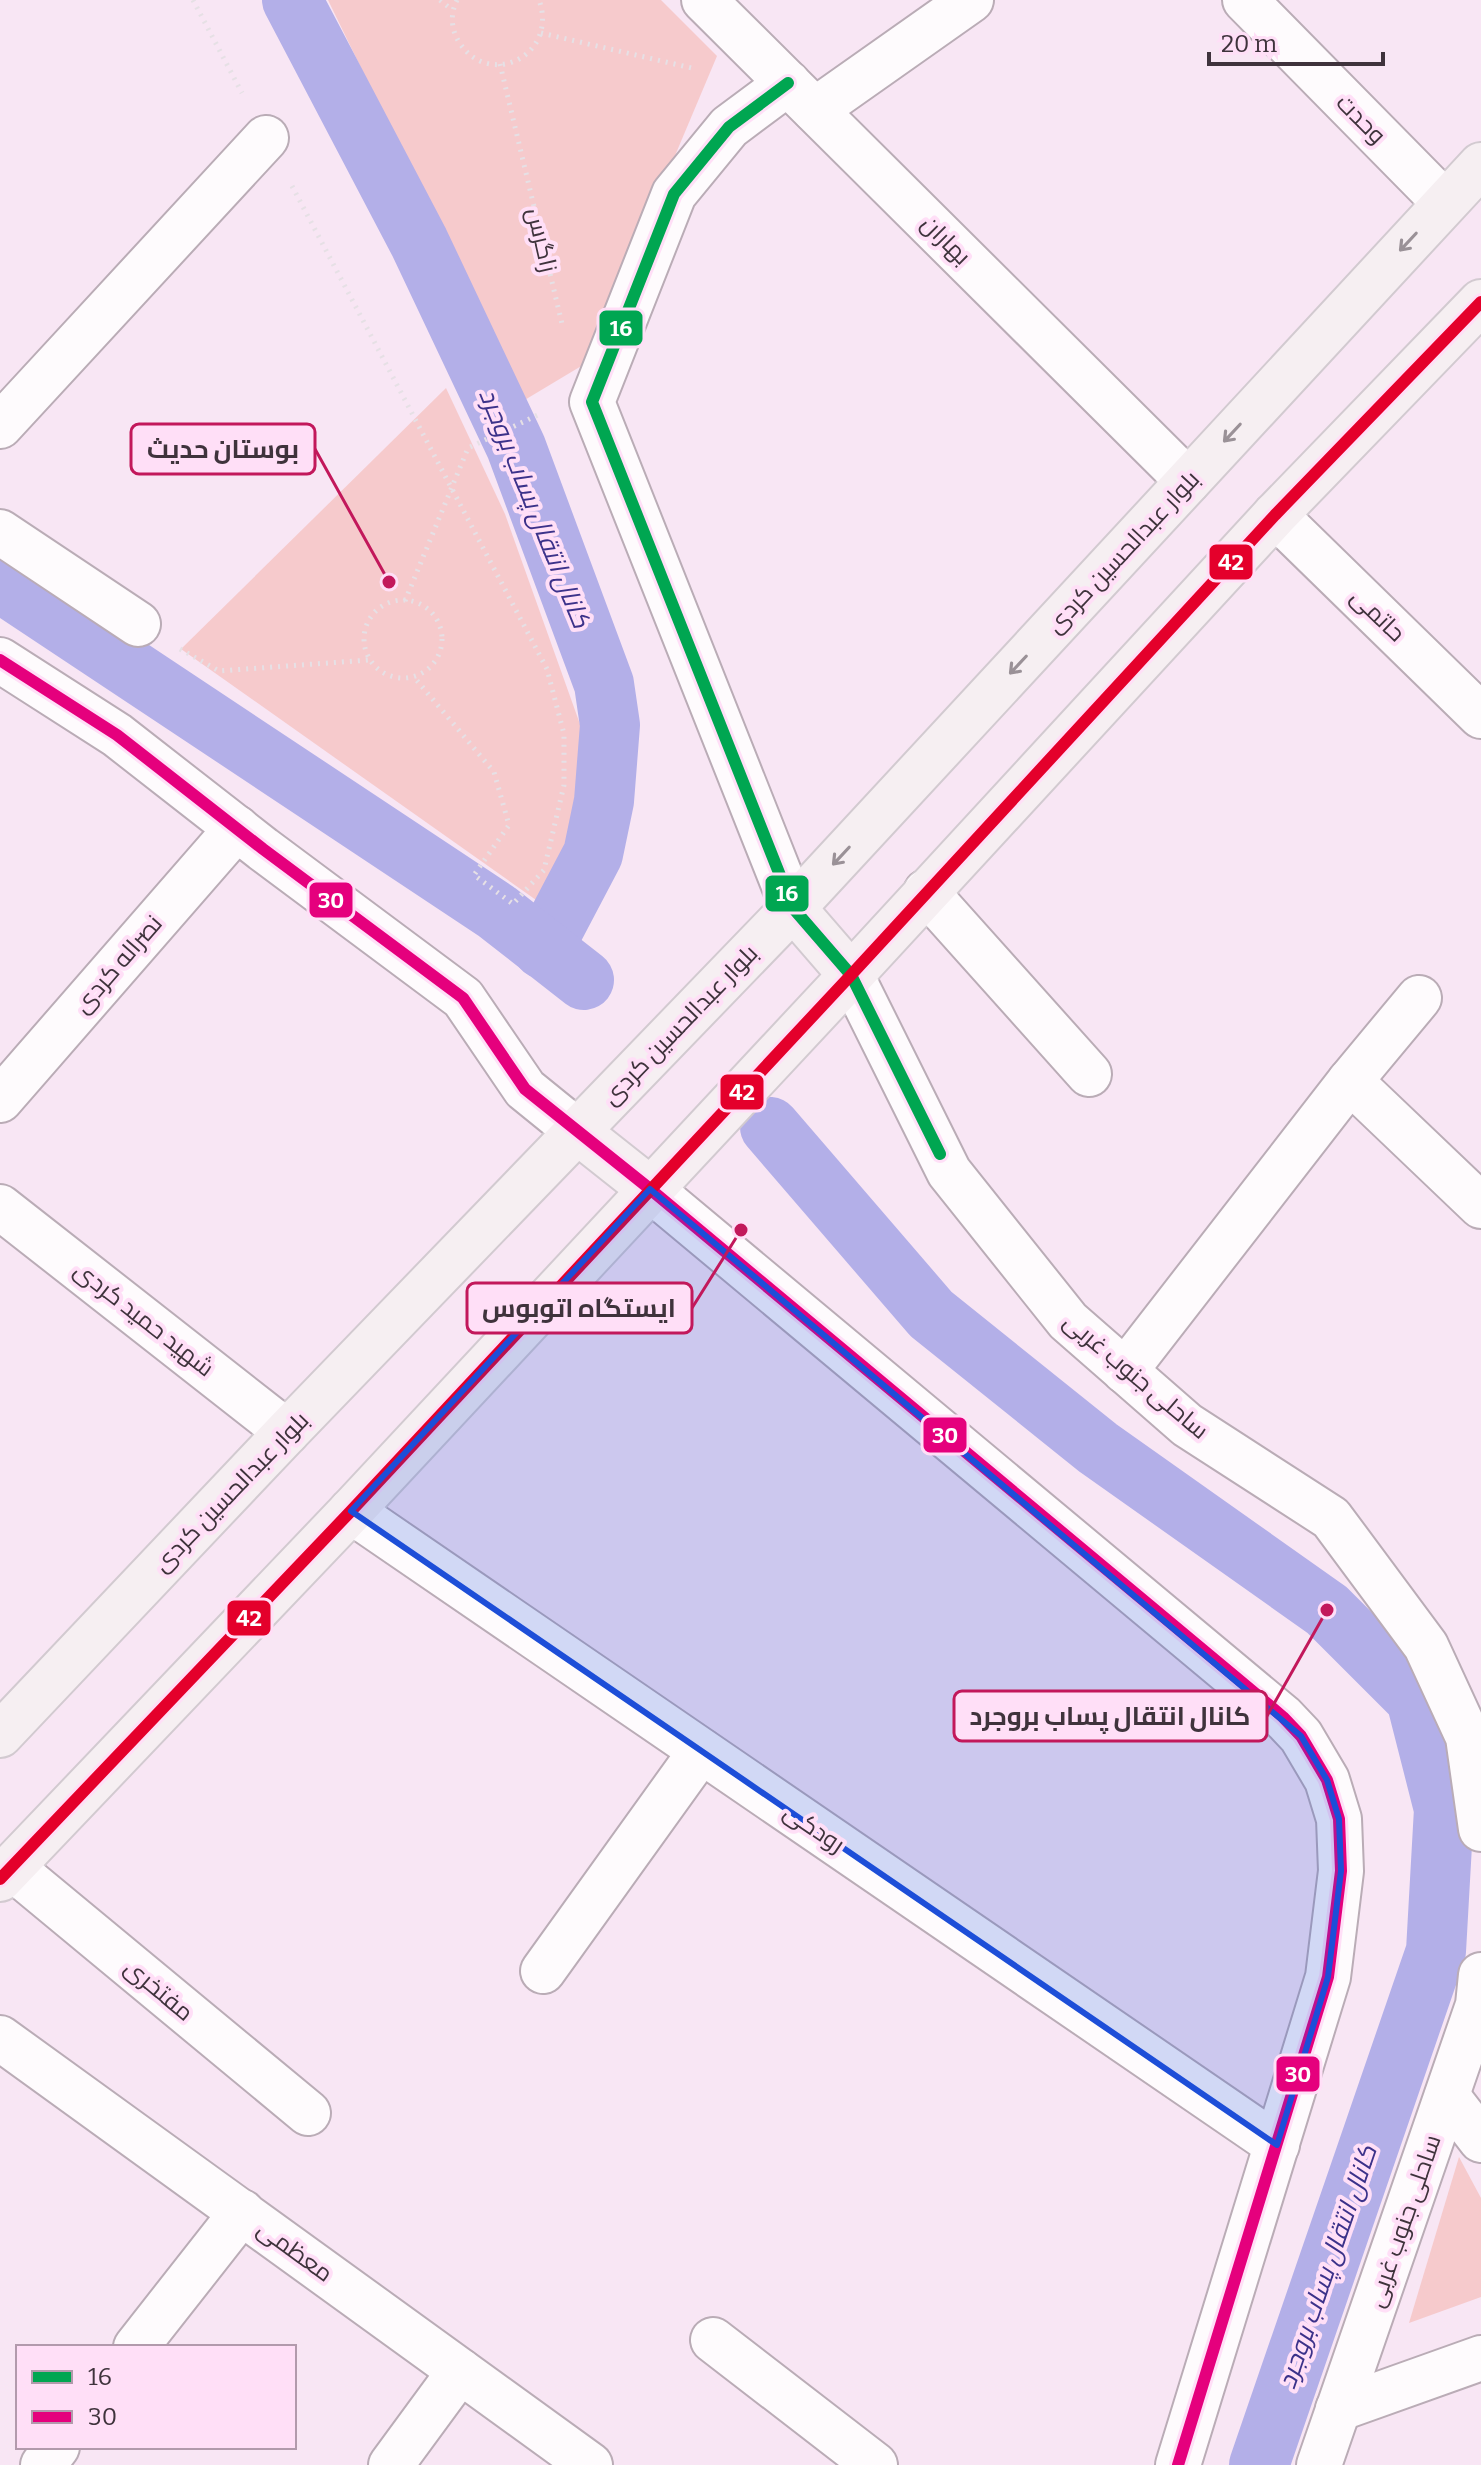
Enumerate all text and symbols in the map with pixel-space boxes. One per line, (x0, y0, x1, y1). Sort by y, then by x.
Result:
scale bar (1209, 16, 1383, 66)
text: 20 m (1221, 30, 1277, 58)
street label: وحدت (1331, 89, 1391, 149)
street label: زاگرس (521, 205, 563, 275)
street label: بهاران (916, 210, 976, 270)
one-way arrow (1399, 232, 1418, 252)
line badge: 16 (598, 309, 644, 347)
text: 16 (610, 315, 632, 342)
water label: کانال انتقال پساب بروجرد (471, 384, 597, 633)
one-way arrow (1224, 423, 1242, 443)
callout: بوستان حدیث (131, 424, 315, 474)
text: بوستان حدیث (147, 434, 299, 465)
street label: بلوار عبدالحسین کردی (1041, 465, 1205, 639)
line badge: 42 (1208, 543, 1254, 581)
text: 42 (1218, 549, 1244, 576)
street label: حاتمی (1345, 583, 1411, 647)
one-way arrow (1008, 655, 1027, 675)
one-way arrow (831, 846, 850, 866)
line badge: 16 (764, 874, 810, 913)
text: 16 (776, 880, 798, 907)
line badge: 30 (308, 881, 354, 919)
text: 30 (318, 887, 344, 914)
street label: نصراله کردی (68, 909, 168, 1019)
street label: بلوار عبدالحسین کردی (596, 939, 764, 1111)
line badge: 42 (719, 1073, 765, 1111)
text: 42 (729, 1079, 755, 1106)
street label: شهید حمید کردی (68, 1256, 220, 1382)
callout: ایستگاه اتوبوس (467, 1283, 692, 1333)
text: ایستگاه اتوبوس (482, 1293, 676, 1324)
street label: ساحلی جنوب غربی (1058, 1307, 1214, 1445)
street label: بلوار عبدالحسین کردی (147, 1406, 315, 1578)
line badge: 30 (922, 1416, 968, 1454)
text: 30 (932, 1422, 958, 1449)
line badge: 42 (226, 1599, 272, 1637)
text: 42 (236, 1605, 262, 1632)
callout: کانال انتقال پساب بروجرد (954, 1691, 1267, 1741)
text: کانال انتقال پساب بروجرد (970, 1701, 1250, 1734)
street label: رودکی (778, 1798, 850, 1858)
street label: مفتخری (119, 1953, 199, 2027)
line badge: 30 (1275, 2055, 1321, 2093)
text: 30 (1285, 2061, 1311, 2088)
street label: ساحلی جنوب غربی (1361, 2131, 1447, 2311)
water label: کانال انتقال پساب بروجرد (1271, 2141, 1385, 2393)
street label: معظمی (252, 2214, 338, 2288)
legend (16, 2345, 296, 2449)
text: 16 (88, 2363, 112, 2391)
text: 30 (88, 2403, 117, 2431)

